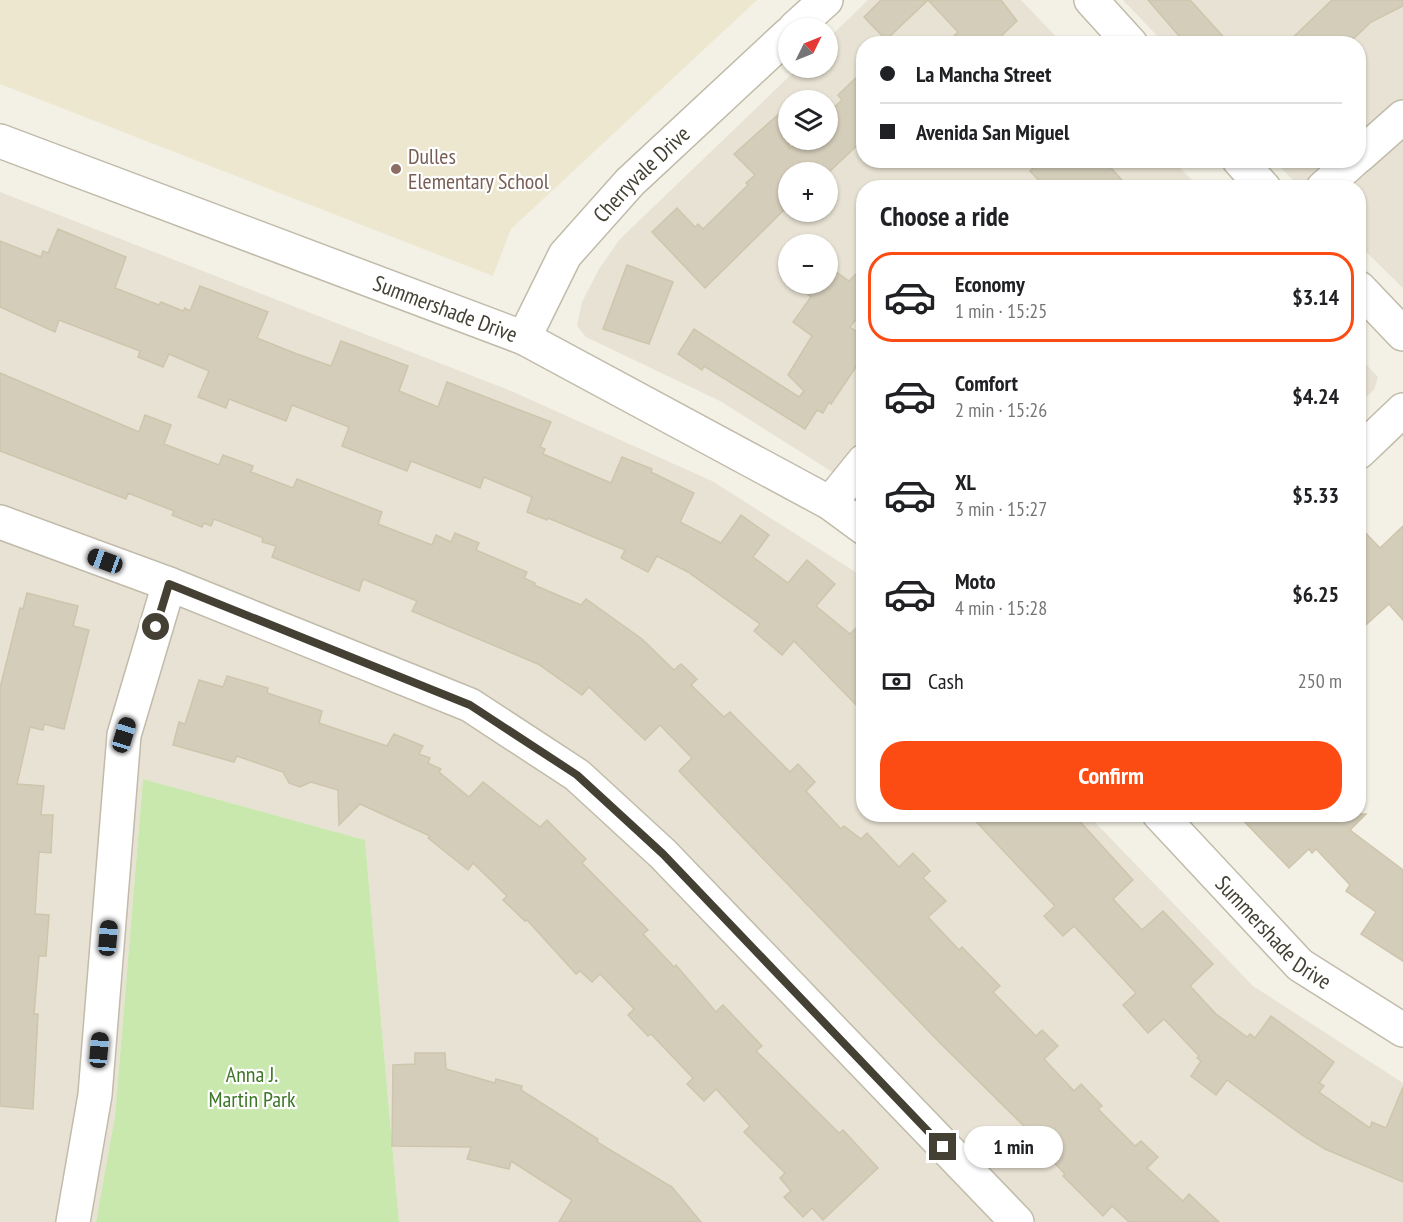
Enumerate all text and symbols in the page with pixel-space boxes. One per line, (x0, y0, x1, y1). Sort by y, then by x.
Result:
north arrow (778, 18, 838, 78)
map controls (778, 18, 838, 294)
text: La Mancha Street (916, 60, 1051, 88)
button: layers (778, 90, 838, 150)
text: Avenida San Miguel (916, 118, 1069, 146)
street label: Cherryvale Drive (587, 120, 696, 228)
place label: Dulles Elementary School (408, 142, 550, 195)
marker: Dulles Elementary School (389, 162, 403, 176)
button: + (778, 162, 838, 222)
text: Choose a ride (880, 199, 1009, 233)
button: − (778, 234, 838, 294)
street label: Summershade Drive (369, 269, 522, 348)
icon: car (883, 270, 937, 324)
text: Economy (955, 270, 1025, 298)
text: $3.14 (1292, 283, 1339, 311)
text: 1 min · 15:25 (955, 298, 1047, 324)
icon: car (883, 369, 937, 423)
text: Comfort (955, 369, 1018, 397)
text: $4.24 (1292, 382, 1339, 410)
text: 2 min · 15:26 (955, 397, 1047, 423)
icon: car (883, 468, 937, 522)
text: XL (955, 468, 976, 496)
text: $5.33 (1292, 481, 1339, 509)
text: 3 min · 15:27 (955, 496, 1047, 522)
car (85, 546, 125, 576)
icon: car (883, 567, 937, 621)
text: Moto (955, 567, 996, 595)
text: $6.25 (1292, 580, 1339, 608)
text: 4 min · 15:28 (955, 595, 1047, 621)
route start (142, 613, 169, 640)
icon: cash (880, 665, 913, 698)
text: Cash (928, 667, 964, 695)
text: 250 m (1298, 668, 1342, 694)
car (110, 715, 138, 755)
button: Confirm (880, 741, 1342, 810)
street label: Summershade Drive (1210, 869, 1337, 995)
car (97, 919, 119, 957)
car (88, 1031, 110, 1069)
park label: Anna J. Martin Park (208, 1060, 296, 1113)
callout: 1 min (964, 1126, 1063, 1168)
route end (929, 1133, 956, 1160)
text: 1 min (993, 1134, 1034, 1160)

